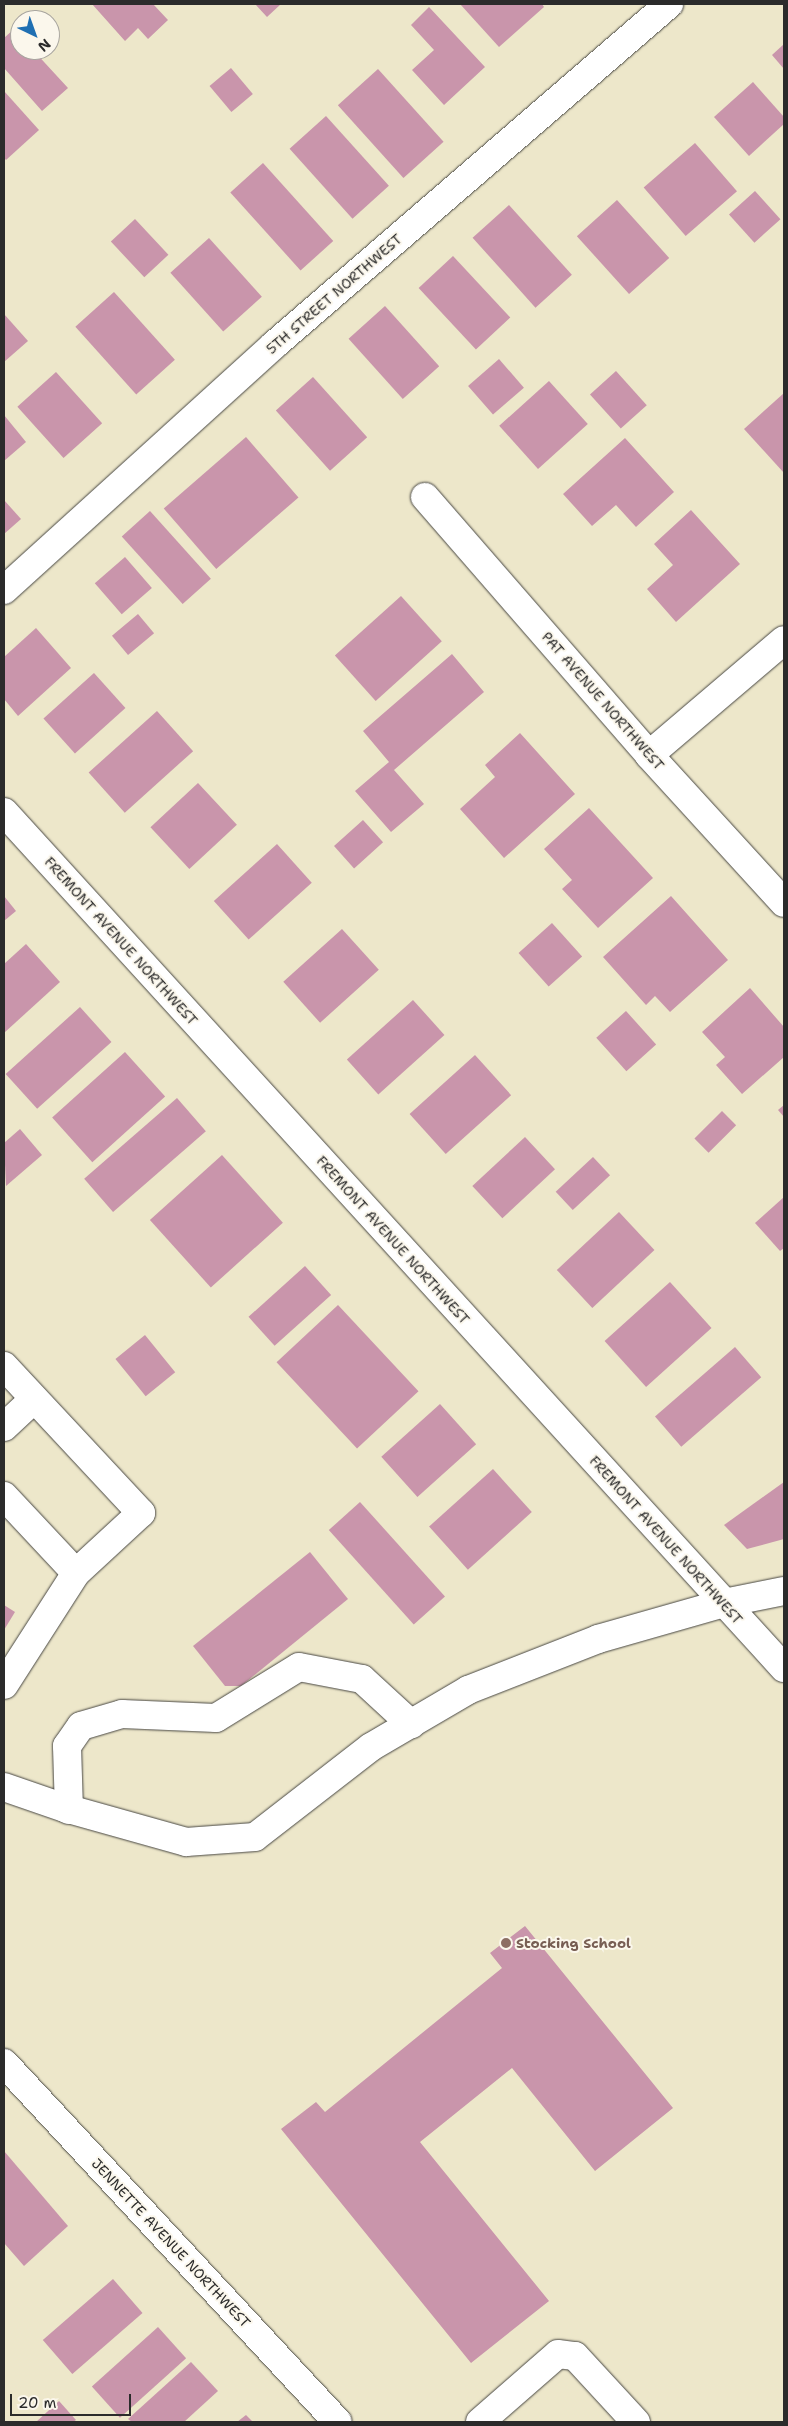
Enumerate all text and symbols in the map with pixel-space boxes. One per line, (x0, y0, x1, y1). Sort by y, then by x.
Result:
north arrow (10, 10, 60, 60)
text: N (34, 35, 55, 56)
street label: 5TH STREET NORTHWEST (263, 231, 405, 357)
street label: PAT AVENUE NORTHWEST (538, 628, 668, 774)
street label: FREMONT AVENUE NORTHWEST (41, 853, 201, 1029)
street label: FREMONT AVENUE NORTHWEST (313, 1152, 473, 1328)
street label: FREMONT AVENUE NORTHWEST (586, 1452, 746, 1628)
place label: Stocking School (516, 1935, 631, 1951)
marker: Stocking School (500, 1937, 512, 1949)
street label: JENNETTE AVENUE NORTHWEST (88, 2155, 254, 2331)
scale bar (12, 2384, 134, 2416)
text: 20 m (18, 2393, 57, 2413)

